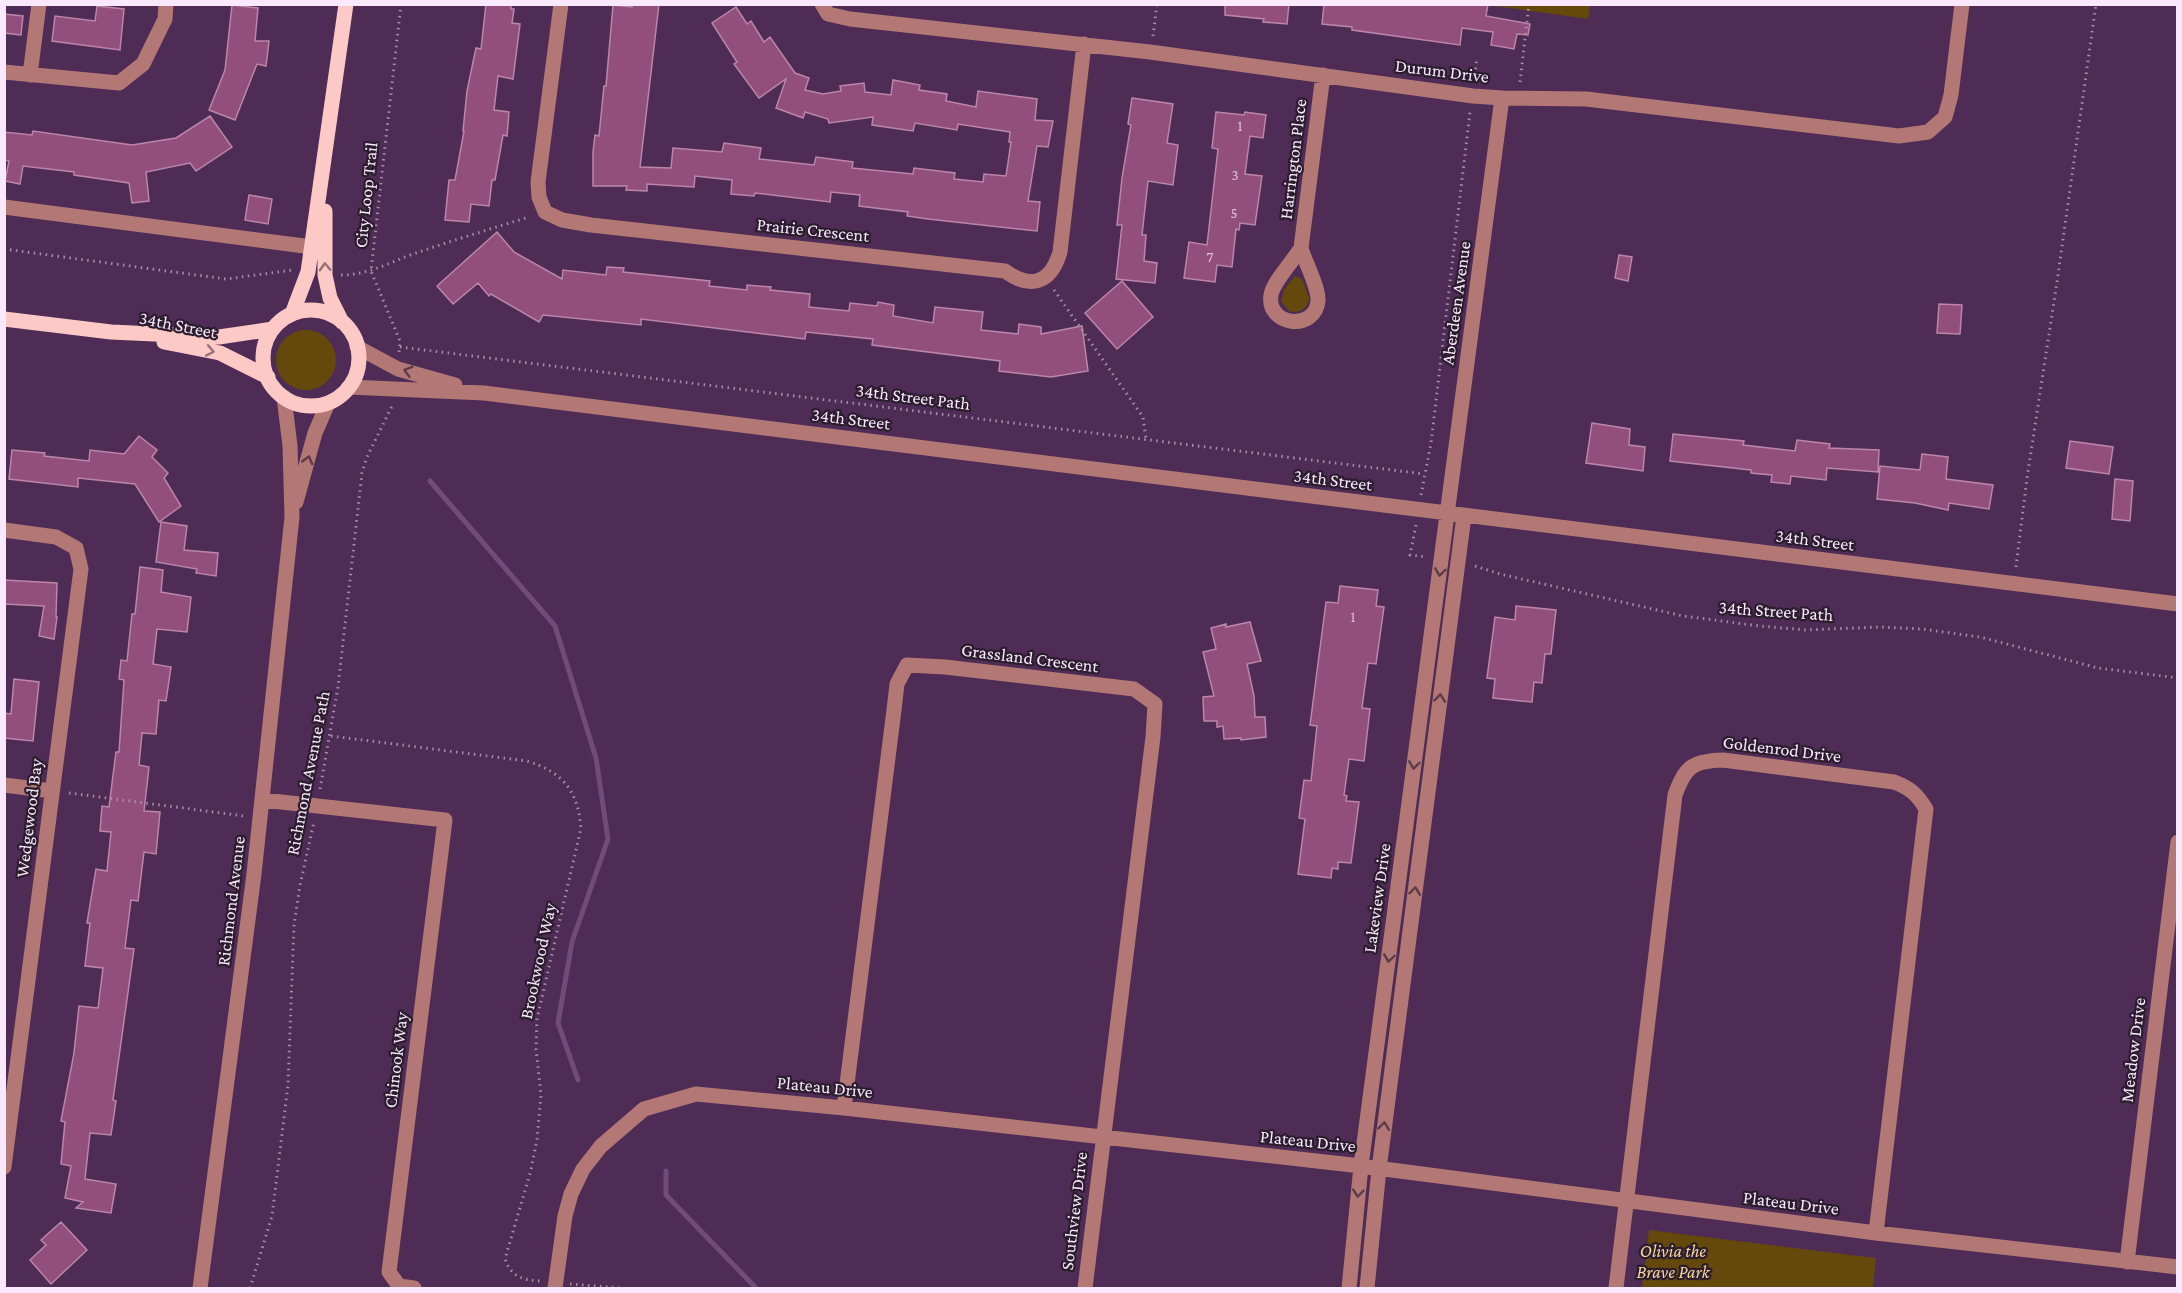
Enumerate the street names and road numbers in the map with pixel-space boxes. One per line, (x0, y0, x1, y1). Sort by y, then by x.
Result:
street label: Durum Drive (1394, 55, 1490, 87)
street label: Harrington Place (1276, 98, 1310, 220)
street label: City Loop Trail (351, 141, 382, 249)
street label: Prairie Crescent (756, 214, 871, 246)
street label: Aberdeen Avenue (1437, 240, 1475, 366)
street label: 34th Street (137, 308, 220, 343)
street label: 34th Street Path (855, 380, 972, 414)
street label: 34th Street (811, 404, 892, 434)
street label: 34th Street (1293, 465, 1374, 495)
street label: 34th Street (1775, 525, 1856, 555)
street label: 34th Street Path (1718, 597, 1834, 625)
street label: Grassland Crescent (960, 640, 1101, 676)
street label: Richmond Avenue Path (282, 689, 334, 857)
street label: Goldenrod Drive (1722, 732, 1842, 766)
street label: Wedgewood Bay (12, 757, 46, 879)
street label: Richmond Avenue (213, 835, 249, 967)
street label: Lakeview Drive (1359, 842, 1395, 954)
street label: Brookwood Way (516, 900, 560, 1021)
street label: Meadow Drive (2117, 996, 2149, 1103)
street label: Chinook Way (380, 1010, 412, 1109)
street label: Plateau Drive (776, 1072, 874, 1102)
street label: Plateau Drive (1259, 1126, 1357, 1156)
street label: Southview Drive (1057, 1151, 1091, 1271)
street label: Plateau Drive (1742, 1187, 1840, 1219)

